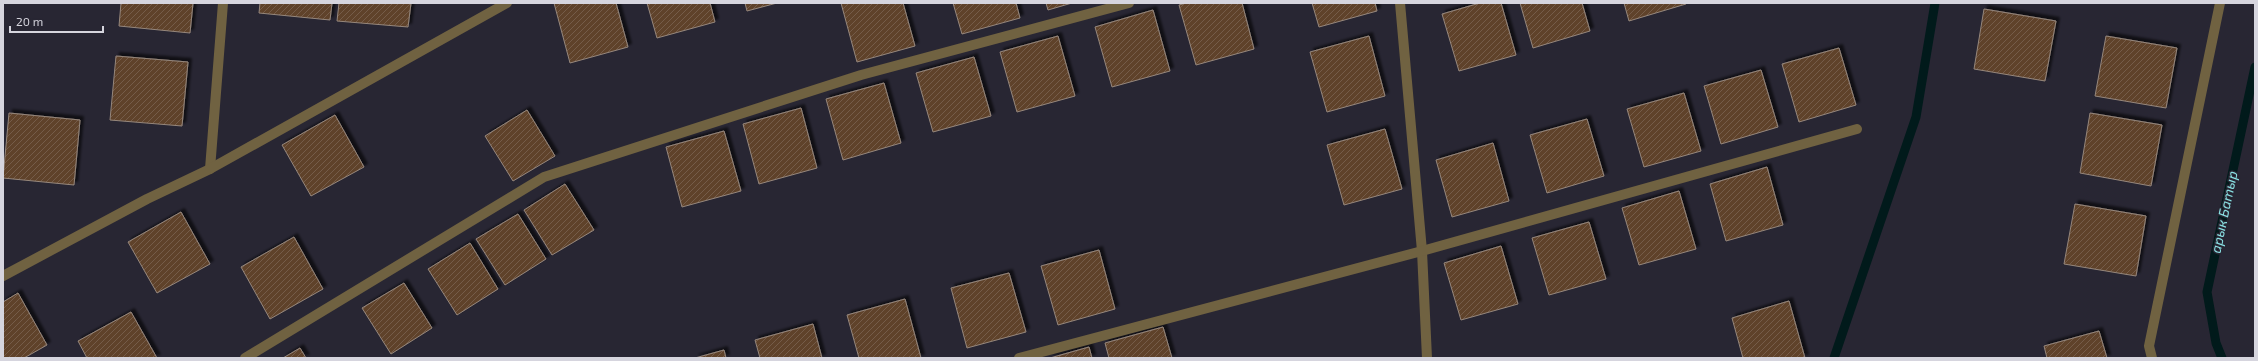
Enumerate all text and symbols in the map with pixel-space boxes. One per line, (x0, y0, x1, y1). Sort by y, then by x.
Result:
scale bar (10, 8, 103, 34)
text: 20 m (16, 14, 43, 28)
water label: арык Батыр (2207, 169, 2241, 255)

